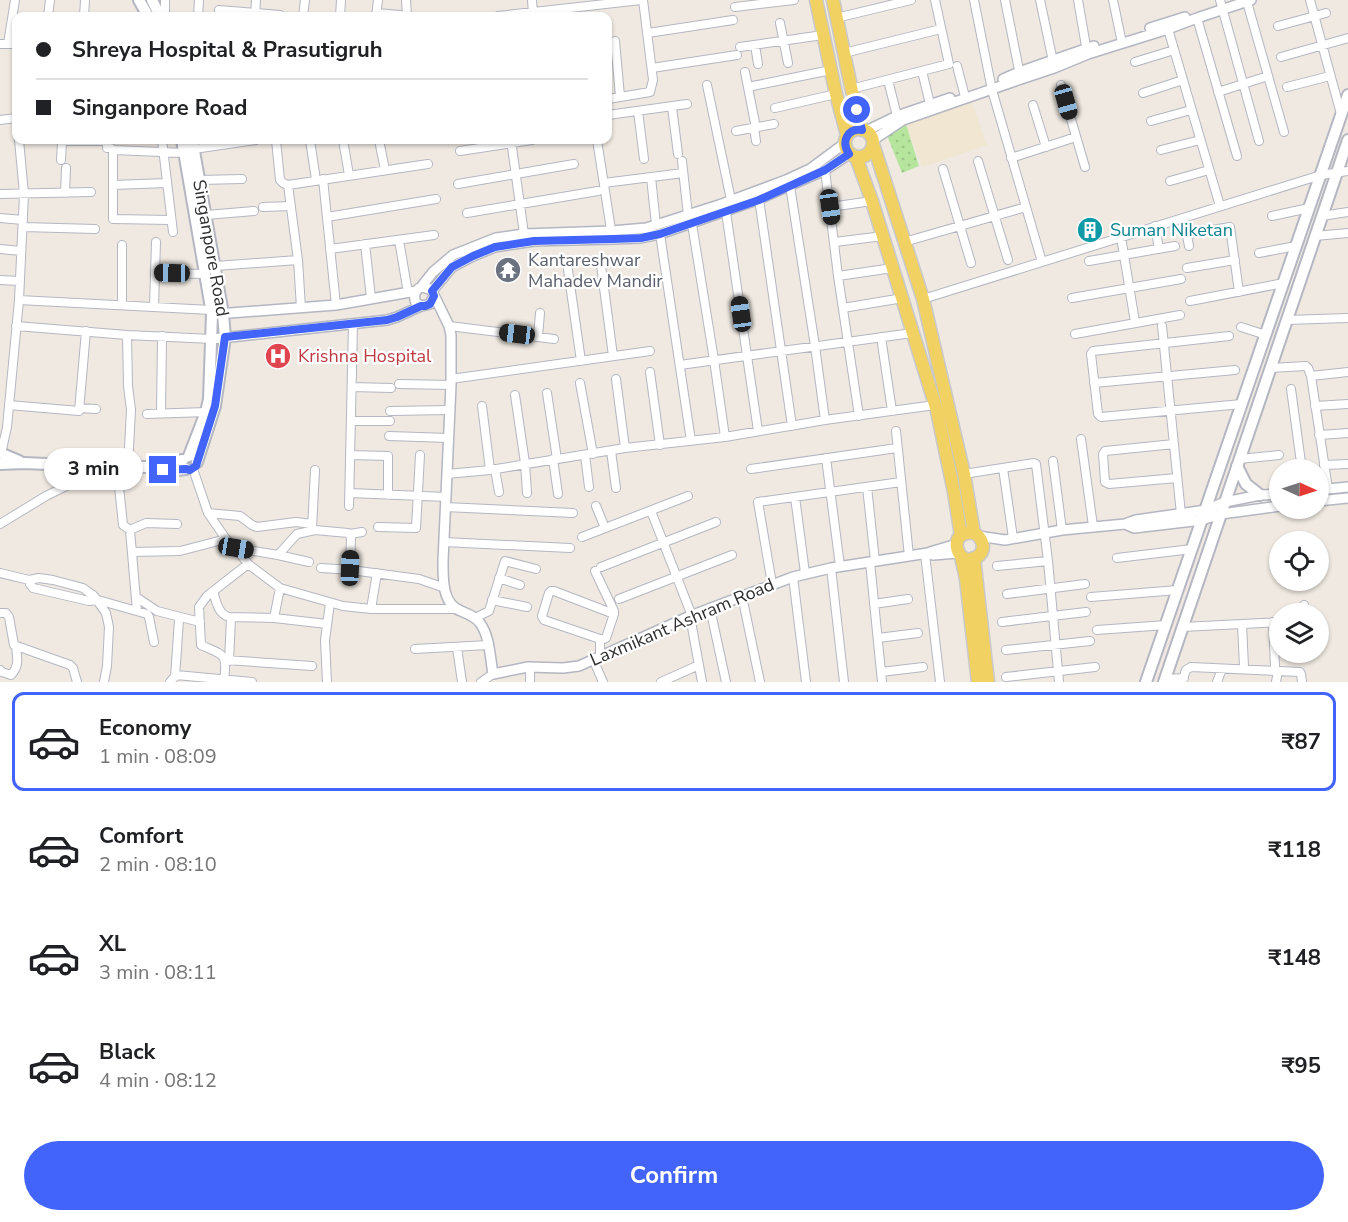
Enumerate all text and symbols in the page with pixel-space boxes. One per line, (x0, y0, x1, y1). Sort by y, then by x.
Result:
text: Shreya Hospital & Prasutigruh (72, 35, 383, 65)
car (1052, 82, 1080, 122)
text: Singanpore Road (72, 93, 247, 123)
route start (843, 96, 870, 123)
street label: Singanpore Road (187, 178, 235, 318)
car (819, 188, 841, 226)
building icon: Suman Niketan (1075, 215, 1105, 245)
place label: Suman Niketan (1110, 218, 1233, 242)
place label: Kantareshwar Mahadev Mandir (528, 248, 663, 293)
temple icon: Kantareshwar Mahadev Mandir (493, 255, 523, 285)
car (154, 264, 190, 282)
car (730, 295, 752, 333)
car (498, 323, 536, 345)
hospital icon: Krishna Hospital (263, 341, 293, 371)
place label: Krishna Hospital (298, 344, 432, 368)
callout: 3 min (43, 449, 142, 491)
text: 3 min (68, 455, 119, 482)
route end (149, 456, 176, 483)
north arrow (1269, 459, 1329, 519)
map controls (1269, 459, 1329, 663)
button: locate (1269, 531, 1329, 591)
car (217, 536, 255, 560)
car (340, 550, 360, 586)
street label: Laxmikant Ashram Road (586, 572, 778, 672)
button: layers (1269, 603, 1329, 663)
text: Economy (99, 713, 191, 743)
icon: car (27, 715, 81, 769)
text: ₹87 (1281, 727, 1321, 757)
text: 1 min · 08:09 (99, 743, 217, 770)
text: Comfort (99, 821, 183, 851)
icon: car (27, 823, 81, 877)
text: ₹118 (1268, 835, 1321, 865)
text: 2 min · 08:10 (99, 851, 217, 878)
text: XL (99, 929, 126, 959)
icon: car (27, 931, 81, 985)
text: ₹148 (1268, 943, 1321, 973)
text: 3 min · 08:11 (99, 959, 217, 986)
text: Black (99, 1037, 155, 1067)
icon: car (27, 1039, 81, 1093)
text: ₹95 (1281, 1051, 1321, 1081)
text: 4 min · 08:12 (99, 1067, 217, 1094)
button: Confirm (24, 1141, 1324, 1210)

